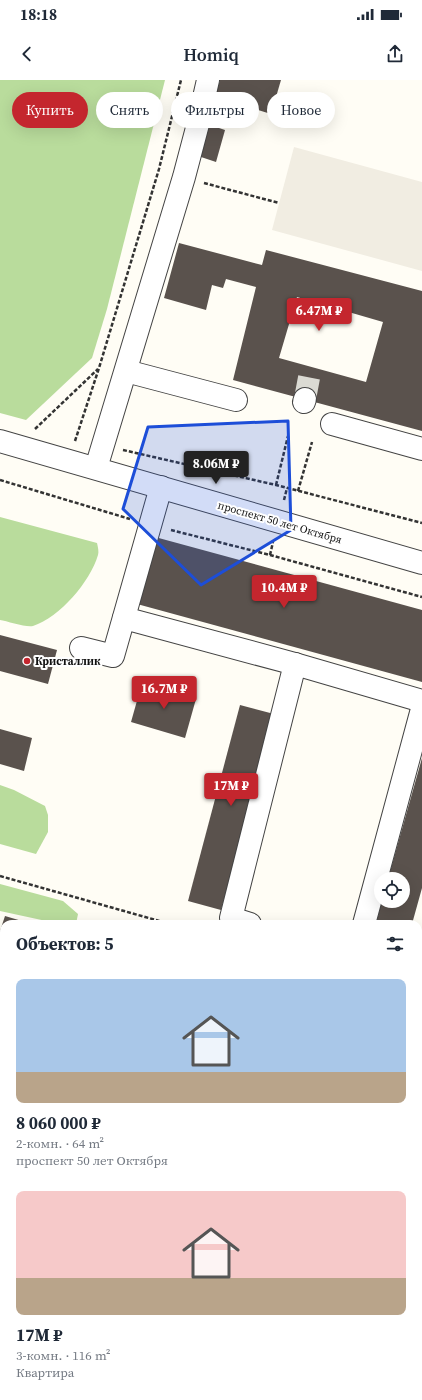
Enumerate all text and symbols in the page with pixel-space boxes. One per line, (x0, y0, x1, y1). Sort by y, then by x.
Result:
text: 18:18 (20, 4, 57, 25)
text: Homiq (183, 42, 239, 67)
icon: back (16, 43, 38, 65)
icon: share (384, 43, 406, 65)
chip: Купить (12, 92, 88, 128)
chip: Снять (96, 92, 163, 128)
chip: Фильтры (171, 92, 259, 128)
chip: Новое (267, 92, 335, 128)
pin: 6.47M ₽ (282, 298, 356, 332)
text: 6.47M ₽ (296, 302, 342, 319)
pin: 8.06M ₽ (179, 451, 253, 485)
text: 8.06M ₽ (193, 455, 239, 472)
street label: проспект 50 лет Октября (216, 498, 344, 547)
pin: 10.4M ₽ (247, 575, 321, 609)
text: 10.4M ₽ (261, 579, 307, 596)
place label: Кристаллик (35, 654, 101, 669)
marker: Кристаллик (22, 656, 32, 666)
pin: 16.7M ₽ (127, 676, 201, 710)
text: 16.7M ₽ (141, 680, 187, 697)
pin: 17M ₽ (203, 773, 259, 807)
text: 17M ₽ (213, 777, 249, 794)
map controls (374, 872, 410, 908)
button: locate (374, 872, 410, 908)
text: Объектов: 5 (16, 932, 114, 956)
icon: filters (384, 933, 406, 955)
icon: home (175, 1005, 247, 1077)
text: 8 060 000 ₽ (16, 1111, 101, 1135)
text: 2-комн. · 64 m² (16, 1135, 104, 1152)
text: проспект 50 лет Октября (16, 1152, 168, 1169)
icon: home (175, 1217, 247, 1289)
text: 17M ₽ (16, 1323, 63, 1347)
text: 3-комн. · 116 m² (16, 1347, 111, 1364)
text: Квартира (16, 1364, 74, 1381)

